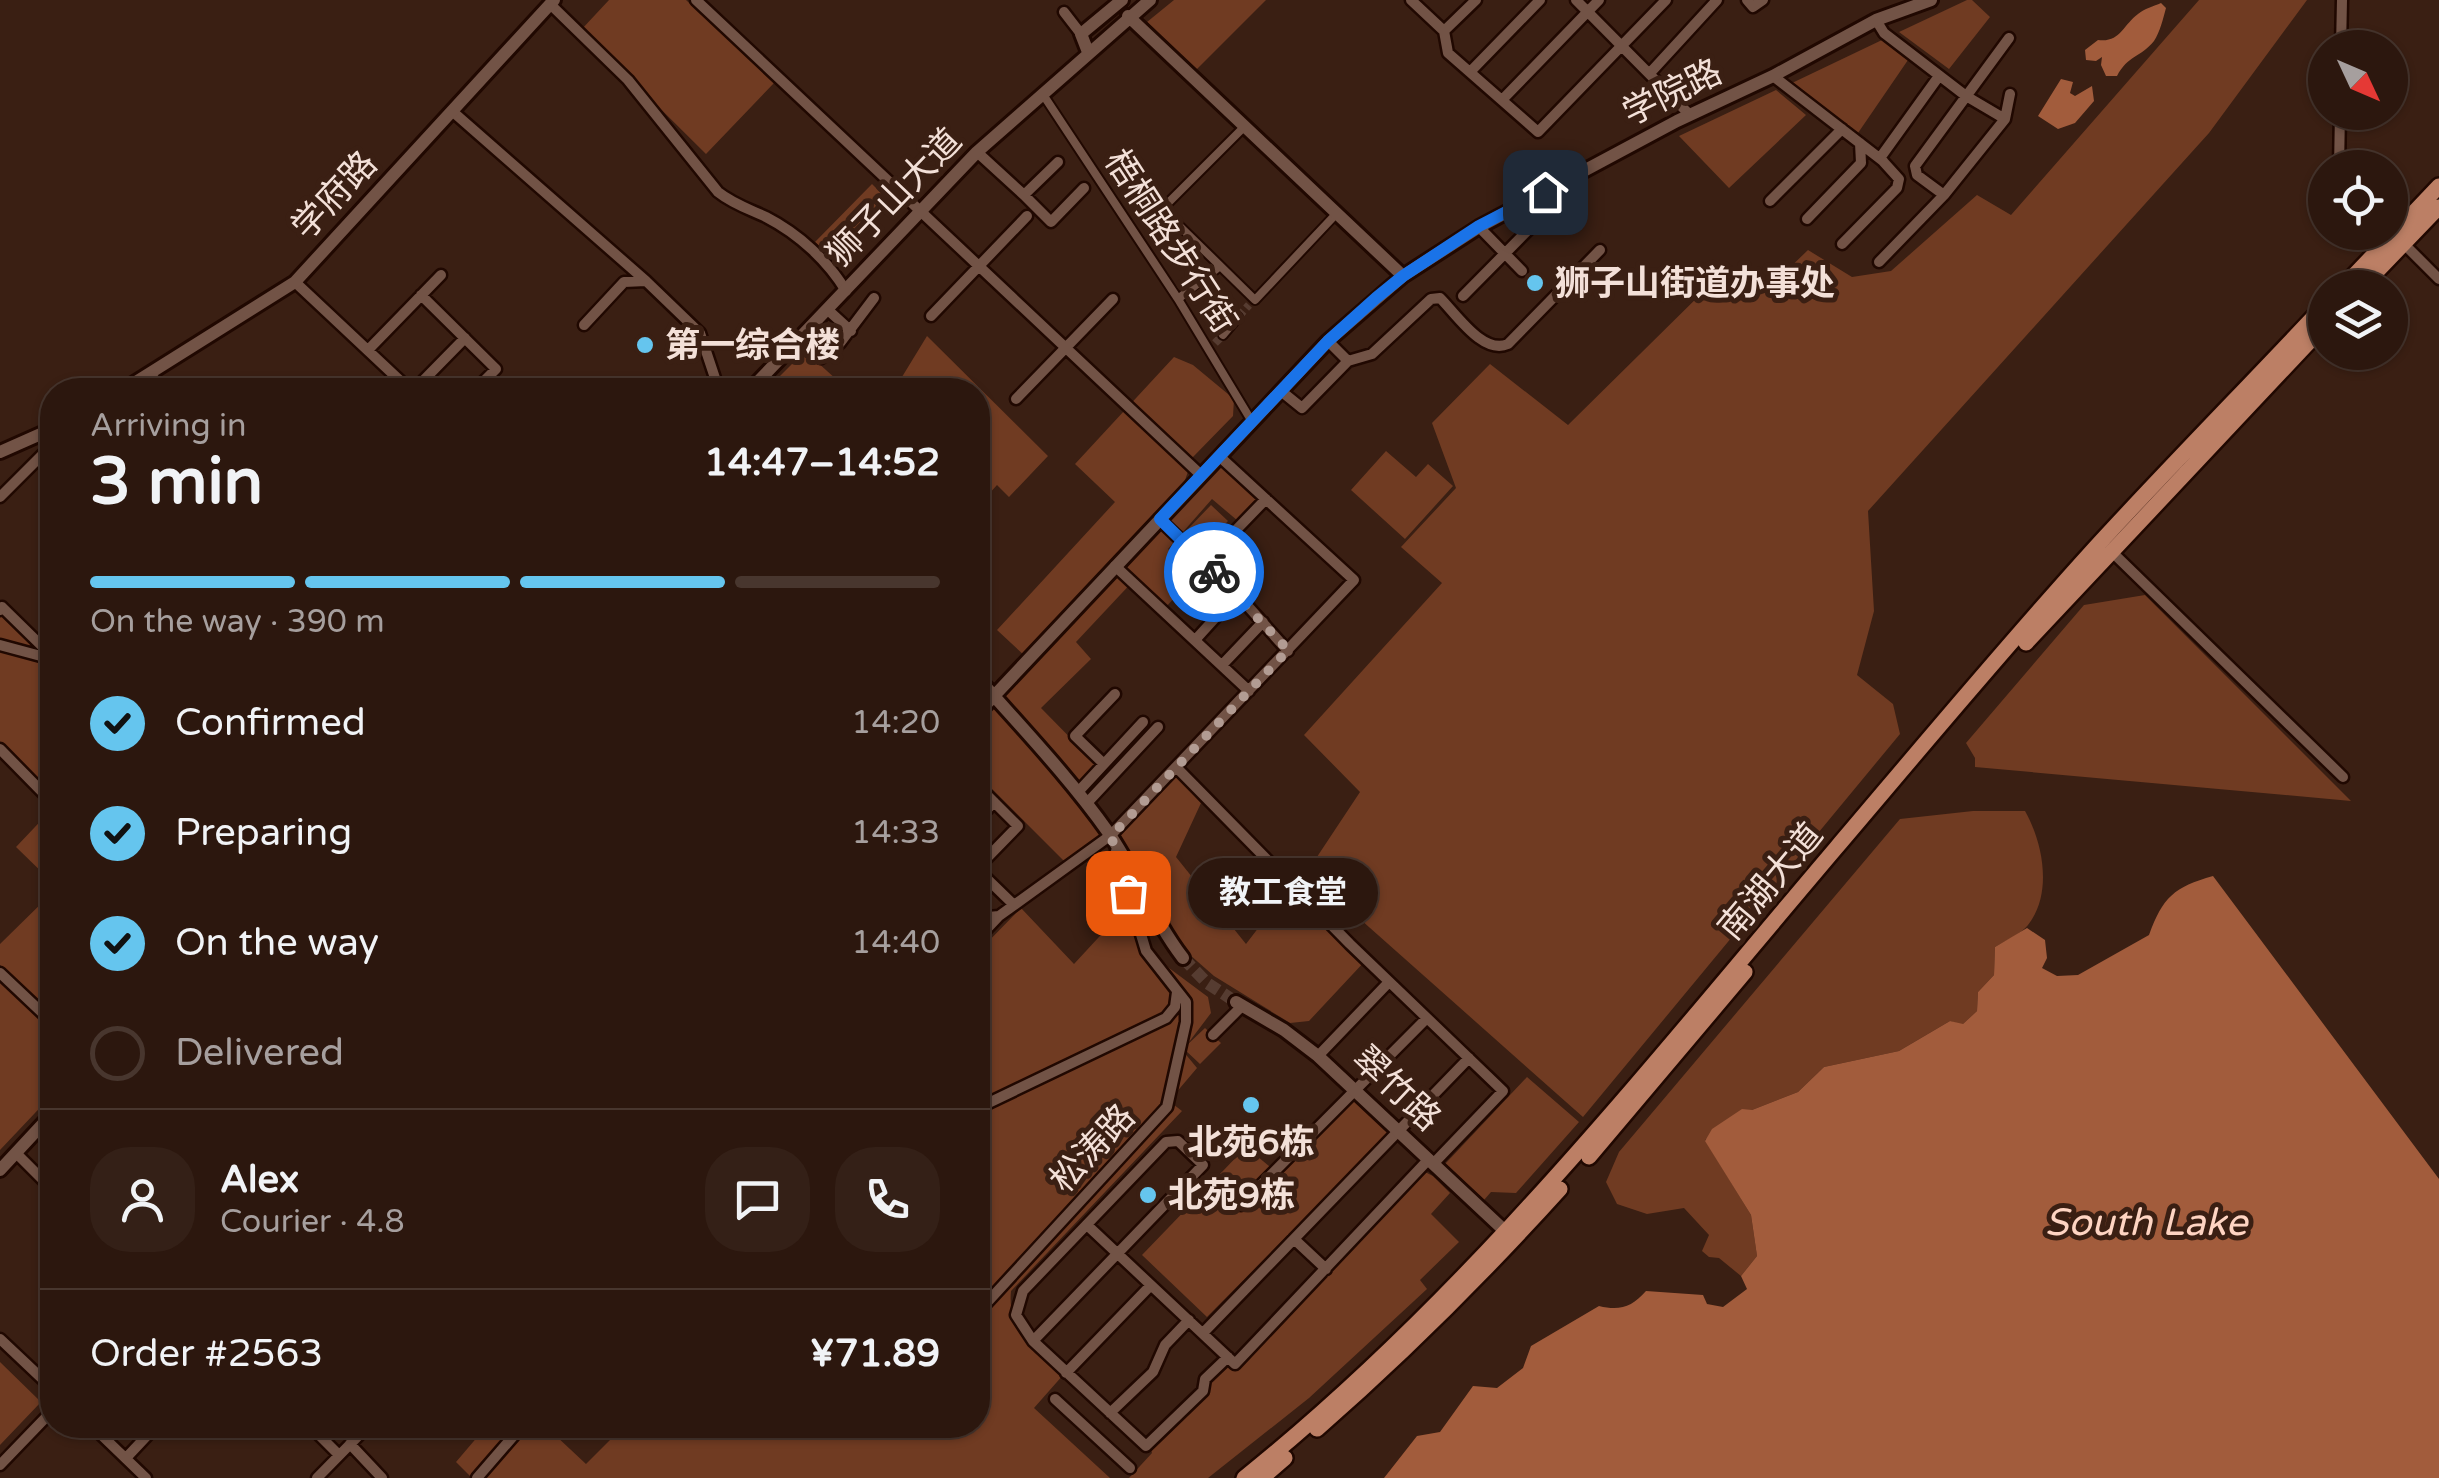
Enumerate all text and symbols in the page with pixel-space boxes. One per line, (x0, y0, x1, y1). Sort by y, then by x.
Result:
north arrow (2308, 30, 2408, 130)
map controls (2308, 30, 2408, 370)
street label: 学院路 (1616, 51, 1729, 135)
street label: 狮子山大道 (819, 120, 971, 275)
street label: 梧桐路步行街 (1095, 142, 1245, 341)
street label: 学府路 (284, 143, 386, 248)
pin (1503, 150, 1588, 235)
button: locate (2308, 150, 2408, 250)
icon: home (1518, 165, 1573, 220)
place label: 狮子山街道办事处 (1555, 263, 1835, 305)
button: layers (2308, 270, 2408, 370)
marker: 狮子山街道办事处 (1524, 272, 1546, 294)
place label: 第一综合楼 (665, 325, 840, 367)
marker: 第一综合楼 (634, 334, 656, 356)
text: Arriving in (90, 407, 247, 445)
text: 14:47–14:52 (704, 440, 940, 486)
text: 3 min (90, 443, 263, 522)
courier (1164, 522, 1264, 622)
icon: bike (1187, 545, 1242, 600)
text: On the way · 390 m (90, 603, 385, 641)
icon: check (90, 696, 145, 751)
text: Confirmed (175, 700, 366, 746)
text: 14:20 (851, 704, 940, 742)
icon: check (90, 806, 145, 861)
text: Preparing (175, 810, 352, 856)
text: 14:33 (851, 814, 940, 852)
street label: 南湖大道 (1710, 815, 1832, 949)
pin (1086, 851, 1171, 936)
callout: 教工食堂 (1188, 858, 1378, 928)
icon: bag (1101, 866, 1156, 921)
text: 教工食堂 (1219, 874, 1347, 912)
icon: check (90, 916, 145, 971)
text: On the way (175, 920, 379, 966)
text: 14:40 (851, 924, 940, 962)
text: Delivered (175, 1030, 344, 1076)
street label: 翠竹路 (1344, 1038, 1449, 1140)
marker: 北苑6栋 (1240, 1094, 1262, 1116)
street label: 松涛路 (1042, 1096, 1144, 1201)
place label: 北苑6栋 (1188, 1122, 1314, 1164)
button: person (90, 1147, 195, 1252)
button: chat (705, 1147, 810, 1252)
button: phone (835, 1147, 940, 1252)
text: Alex (220, 1157, 299, 1203)
place label: 北苑9栋 (1168, 1175, 1295, 1217)
marker: 北苑9栋 (1137, 1184, 1159, 1206)
water label: South Lake (2045, 1200, 2250, 1246)
text: Courier · 4.8 (220, 1203, 405, 1241)
text: Order #2563 (90, 1331, 323, 1377)
text: ¥71.89 (810, 1331, 940, 1377)

